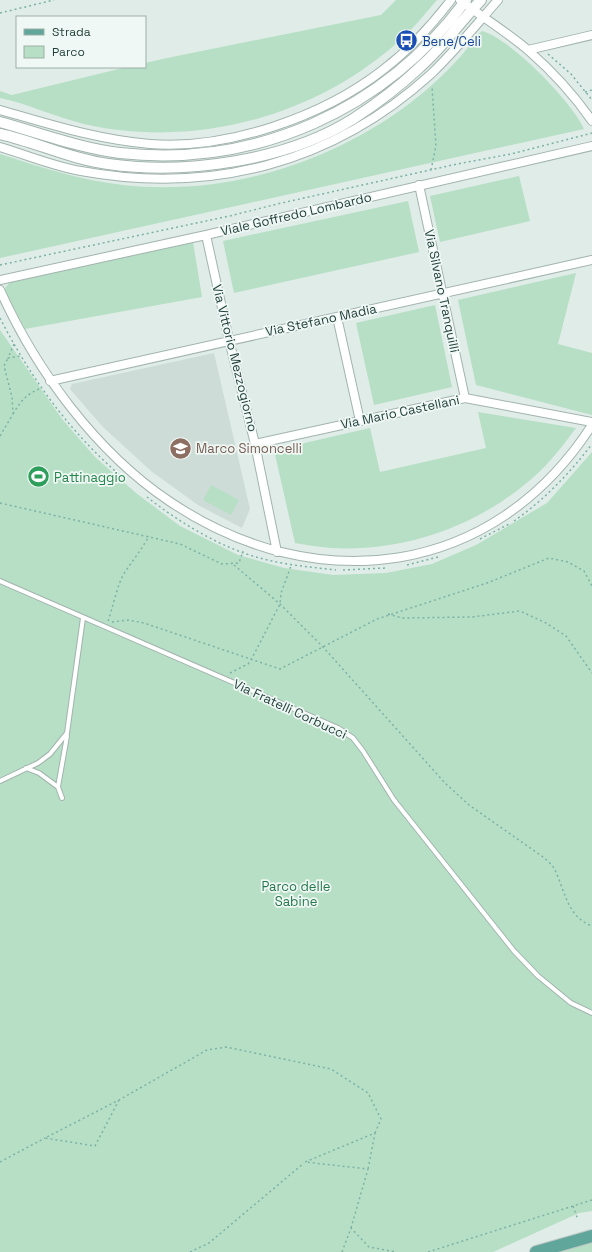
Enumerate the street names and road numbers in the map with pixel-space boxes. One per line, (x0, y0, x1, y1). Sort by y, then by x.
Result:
street label: Viale Goffredo Lombardo (219, 188, 373, 240)
street label: Via Silvano Tranquilli (421, 228, 463, 354)
street label: Via Vittorio Mezzogiorno (208, 283, 262, 433)
street label: Via Stefano Madia (264, 300, 379, 340)
street label: Via Mario Castellani (339, 391, 461, 433)
street label: Via Fratelli Corbucci (230, 675, 350, 743)

